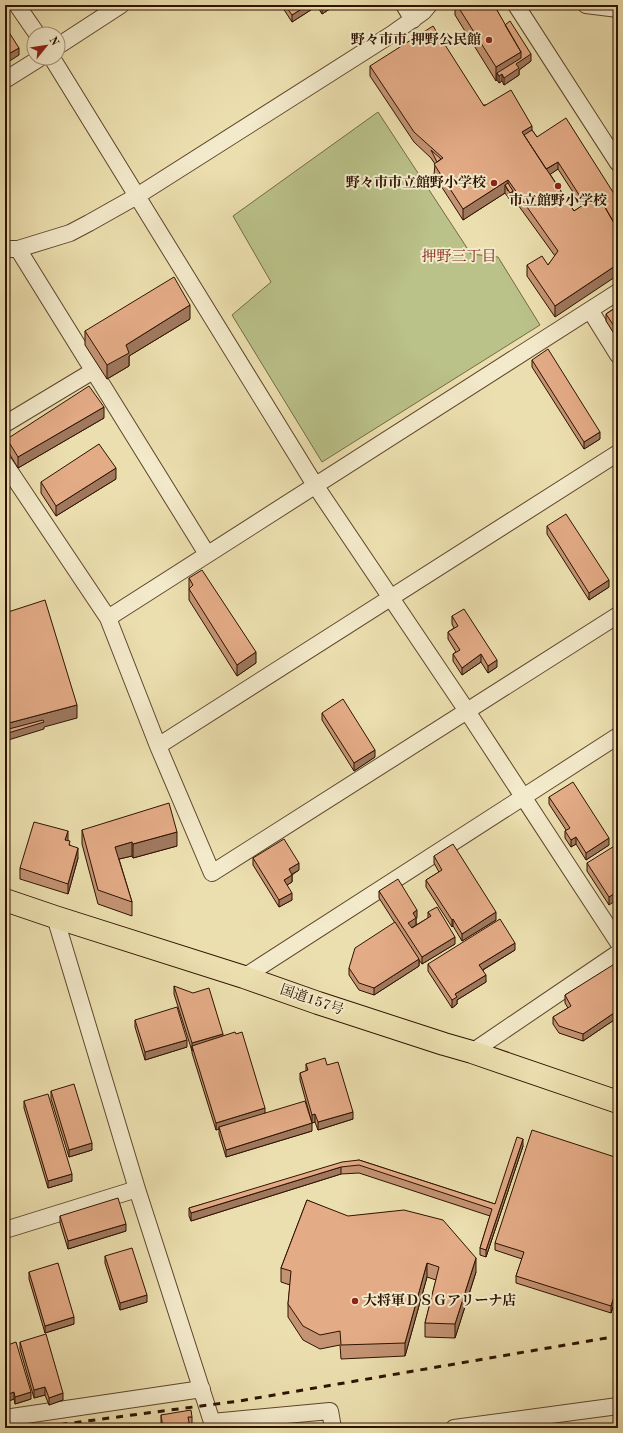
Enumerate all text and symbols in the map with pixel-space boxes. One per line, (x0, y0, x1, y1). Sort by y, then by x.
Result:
north arrow (26, 26, 66, 66)
place label: 野々市市 押野公民館 (351, 32, 481, 47)
text: N (46, 35, 61, 49)
marker: 野々市市 押野公民館 (484, 35, 494, 45)
place label: 野々市市立館野小学校 (346, 175, 486, 190)
marker: 野々市市立館野小学校 (489, 178, 499, 188)
marker: 市立館野小学校 (553, 181, 563, 191)
place label: 市立館野小学校 (509, 193, 607, 208)
district label: 押野三丁目 (421, 248, 497, 265)
street label: 国道157号 (278, 982, 346, 1017)
place label: 大将軍ＤＳＧアリーナ店 (363, 1292, 516, 1308)
marker: 大将軍ＤＳＧアリーナ店 (350, 1296, 360, 1306)

